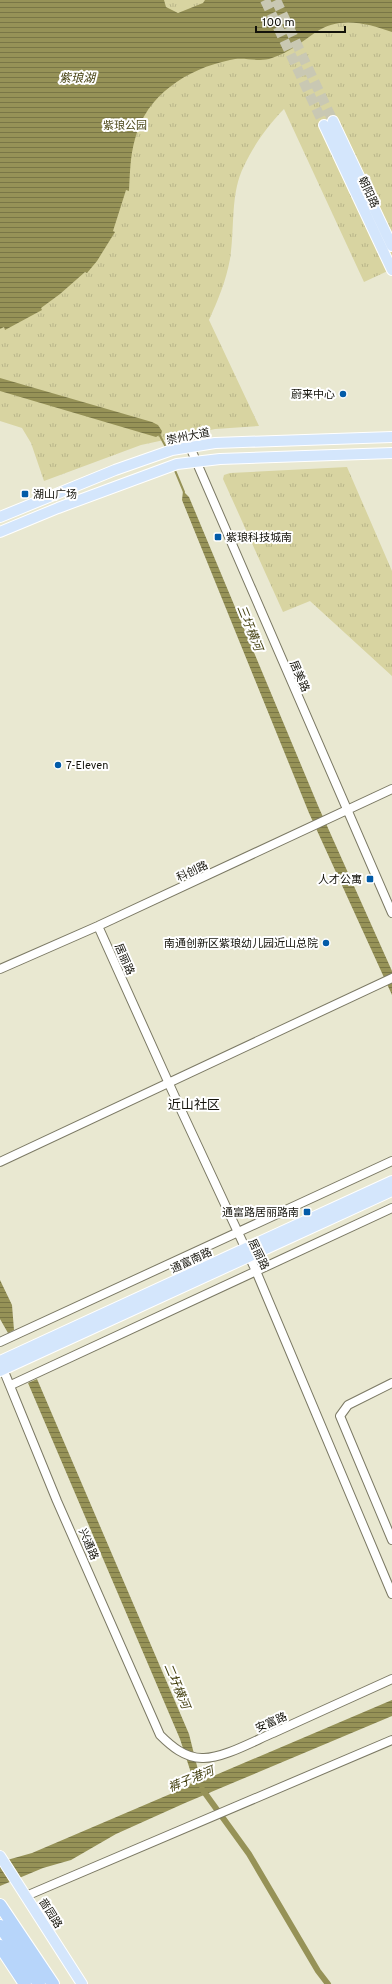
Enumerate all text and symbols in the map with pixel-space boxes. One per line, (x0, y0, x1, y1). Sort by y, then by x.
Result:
scale bar (256, 8, 345, 34)
text: 100 m (262, 15, 295, 31)
water label: 紫琅湖 (59, 71, 97, 87)
park label: 紫琅公园 (103, 119, 147, 133)
street label: 朝阳路 (355, 175, 381, 210)
place label: 蔚来中心 (291, 388, 335, 402)
marker: 蔚来中心 (338, 389, 348, 399)
street label: 崇州大道 (165, 426, 211, 448)
place label: 湖山广场 (33, 488, 77, 502)
marker: 湖山广场 (20, 489, 30, 499)
place label: 紫琅科技城南 (226, 531, 292, 545)
marker: 紫琅科技城南 (213, 532, 223, 542)
water label: 三圩横河 (233, 603, 266, 655)
street label: 居美路 (286, 658, 312, 694)
place label: 7-Eleven (66, 759, 108, 773)
marker: 7-Eleven (53, 760, 63, 770)
street label: 科创路 (175, 859, 210, 885)
place label: 人才公寓 (318, 873, 362, 887)
marker: 人才公寓 (365, 874, 375, 884)
place label: 南通创新区紫琅幼儿园近山总院 (164, 937, 318, 951)
marker: 南通创新区紫琅幼儿园近山总院 (321, 938, 331, 948)
street label: 居丽路 (111, 941, 137, 977)
district label: 近山社区 (168, 1098, 220, 1114)
place label: 通富路居丽路南 (222, 1206, 299, 1220)
marker: 通富路居丽路南 (302, 1207, 312, 1217)
street label: 居丽路 (245, 1237, 272, 1272)
street label: 通富南路 (169, 1245, 214, 1277)
street label: 兴通路 (75, 1526, 101, 1562)
water label: 二圩横河 (159, 1661, 194, 1713)
street label: 安富路 (253, 1710, 289, 1736)
water label: 裤子港河 (166, 1763, 218, 1796)
street label: 啬园路 (35, 1896, 65, 1931)

